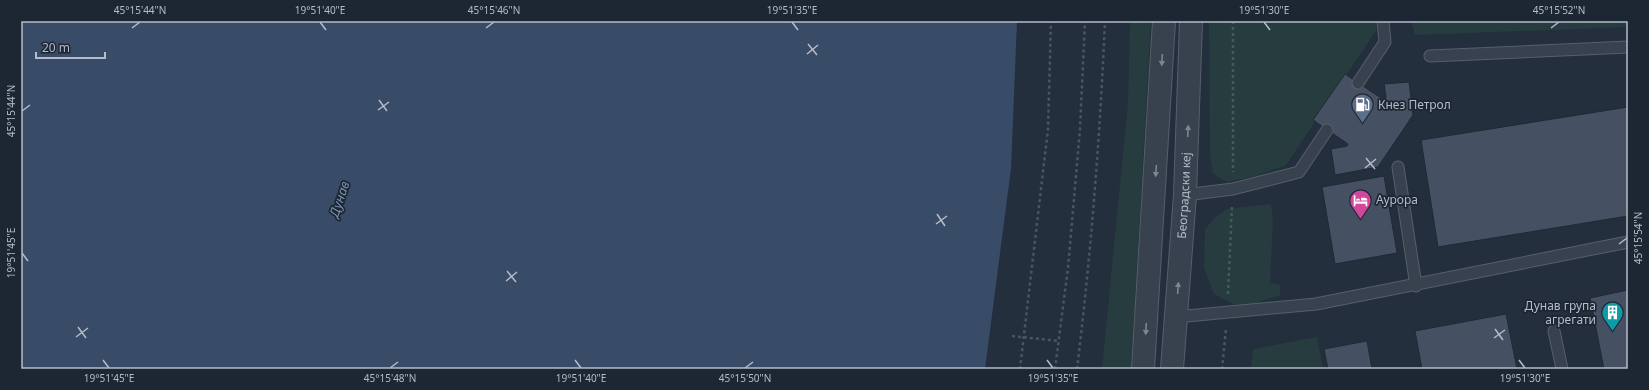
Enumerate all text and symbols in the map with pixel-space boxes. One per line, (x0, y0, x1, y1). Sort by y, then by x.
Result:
text: 45°15'44"N (114, 3, 166, 17)
text: 19°51'40"E (295, 3, 345, 17)
text: 45°15'46"N (468, 3, 520, 17)
text: 19°51'35"E (767, 3, 817, 17)
text: 19°51'30"E (1239, 3, 1289, 17)
text: 45°15'52"N (1533, 3, 1585, 17)
scale bar (36, 34, 105, 60)
text: 20 m (42, 39, 70, 56)
one-way arrow (1159, 54, 1165, 67)
text: 45°15'44"N (4, 85, 18, 137)
fuel station icon: Кнез Петрол (1350, 92, 1376, 125)
place label: Кнез Петрол (1378, 96, 1451, 113)
one-way arrow (1185, 125, 1192, 137)
street label: Београдски кеј (1173, 152, 1194, 239)
one-way arrow (1152, 165, 1159, 177)
water label: Дунав (324, 178, 354, 221)
hotel icon: Аурора (1347, 187, 1373, 220)
place label: Аурора (1376, 191, 1418, 208)
text: 45°15'54"N (1631, 212, 1645, 264)
text: 19°51'45"E (4, 228, 18, 278)
one-way arrow (1175, 282, 1182, 294)
place label: Дунав група агрегати (1525, 297, 1596, 328)
building icon: Дунав група агрегати (1599, 300, 1625, 333)
one-way arrow (1142, 323, 1149, 335)
text: 19°51'45"E (84, 371, 134, 385)
text: 45°15'48"N (364, 371, 416, 385)
text: 19°51'40"E (556, 371, 606, 385)
text: 45°15'50"N (719, 371, 771, 385)
text: 19°51'35"E (1028, 371, 1078, 385)
text: 19°51'30"E (1500, 371, 1550, 385)

